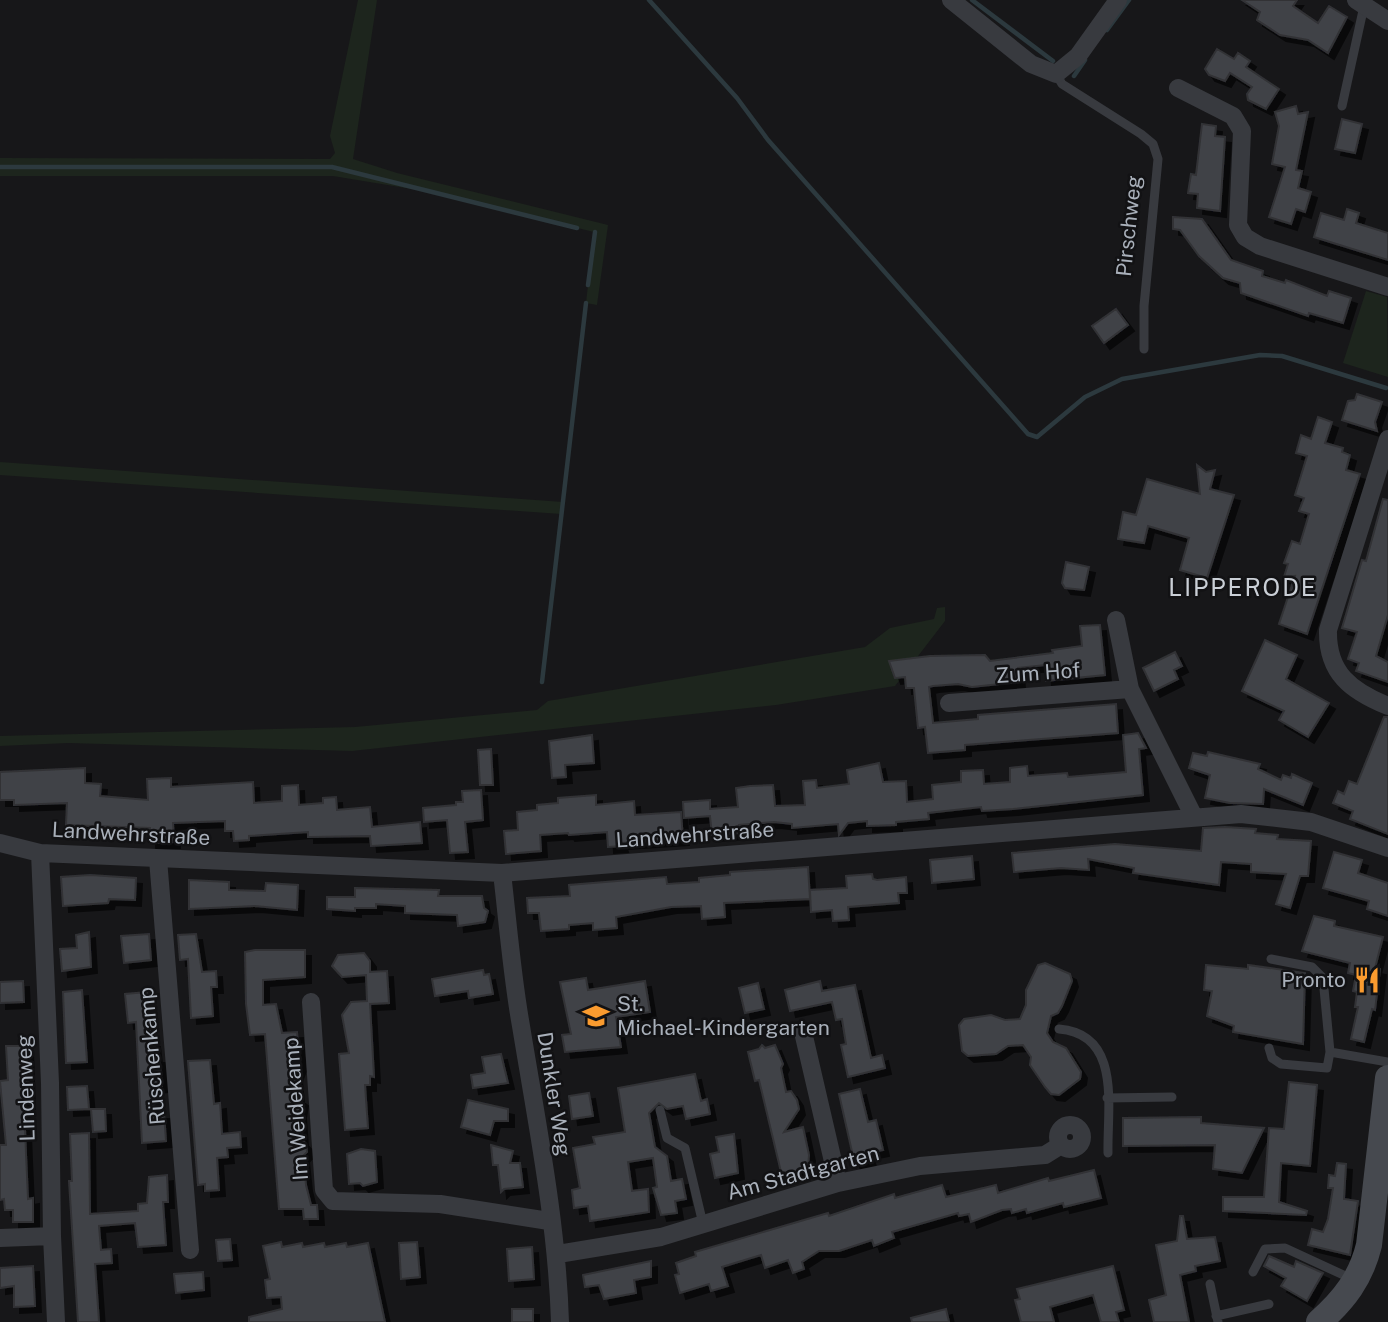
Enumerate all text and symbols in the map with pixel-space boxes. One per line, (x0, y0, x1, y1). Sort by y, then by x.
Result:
street label: Pirschweg (1111, 174, 1146, 278)
district label: LIPPERODE (1168, 573, 1318, 601)
street label: Zum Hof (995, 657, 1081, 688)
street label: Landwehrstraße (615, 816, 775, 853)
street label: Landwehrstraße (51, 817, 211, 850)
restaurant icon: Pronto (1352, 965, 1382, 995)
place label: Pronto (1281, 967, 1346, 992)
street label: Rüschenkamp (133, 986, 170, 1126)
place label: St. Michael-Kindergarten (617, 991, 830, 1040)
school or university icon: St. Michael-Kindergarten (581, 1001, 611, 1031)
street label: Dunkler Weg (532, 1030, 577, 1158)
street label: Lindenweg (11, 1034, 40, 1142)
street label: Im Weidekamp (278, 1037, 313, 1181)
street label: Am Stadtgarten (724, 1140, 882, 1205)

